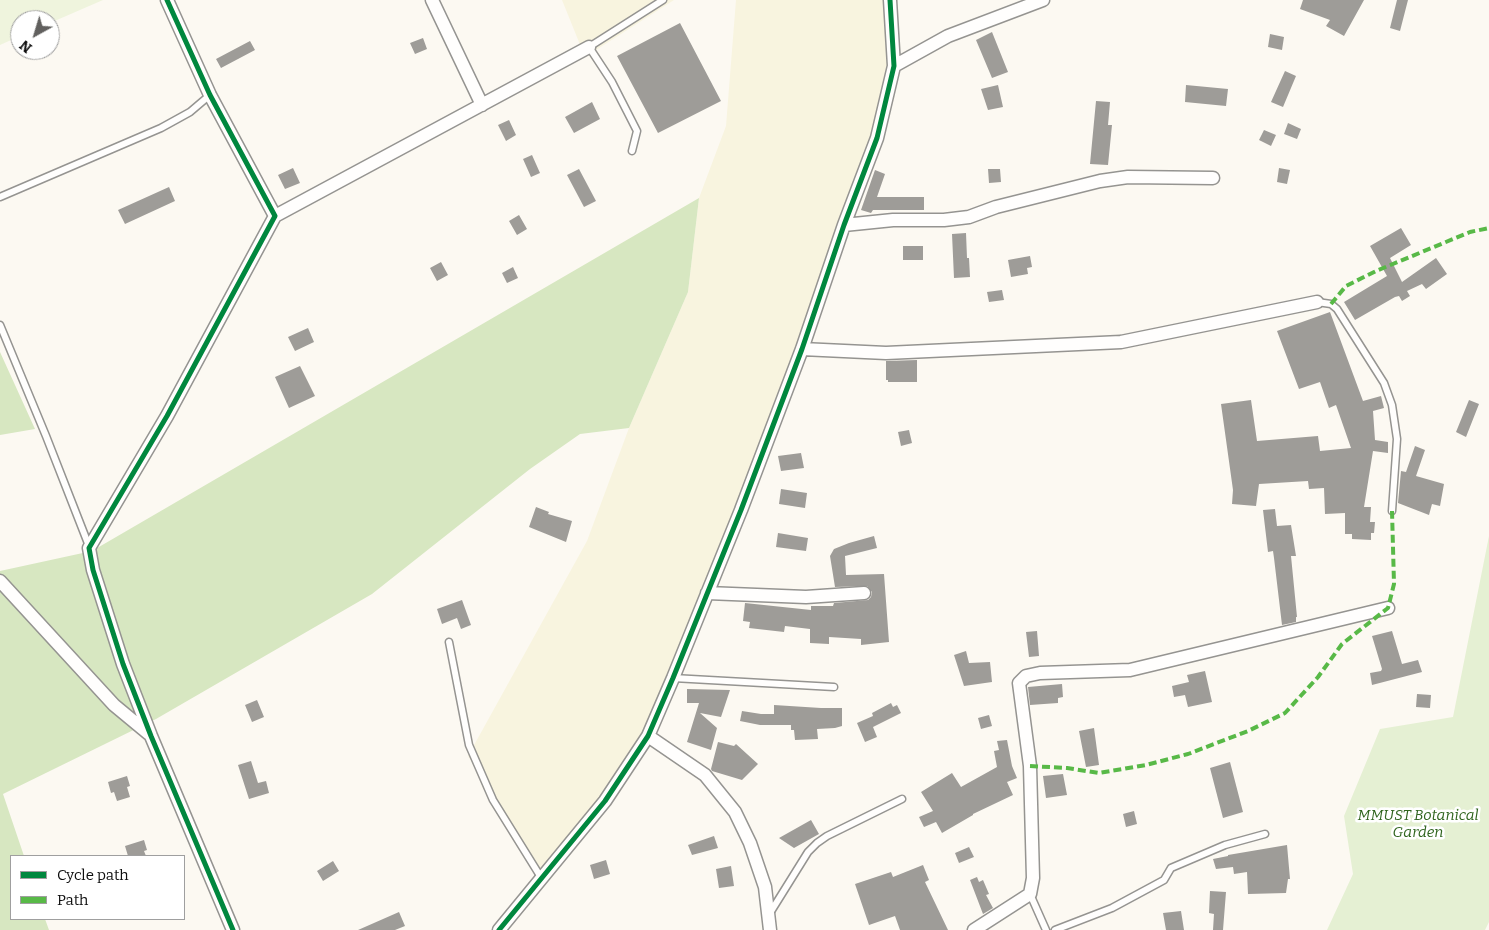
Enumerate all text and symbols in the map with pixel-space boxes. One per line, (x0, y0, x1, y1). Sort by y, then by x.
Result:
north arrow (10, 10, 60, 60)
text: N (16, 36, 35, 56)
park label: MMUST Botanical Garden (1357, 807, 1479, 842)
legend (10, 855, 185, 920)
text: Cycle path (57, 866, 129, 884)
text: Path (57, 891, 88, 909)

